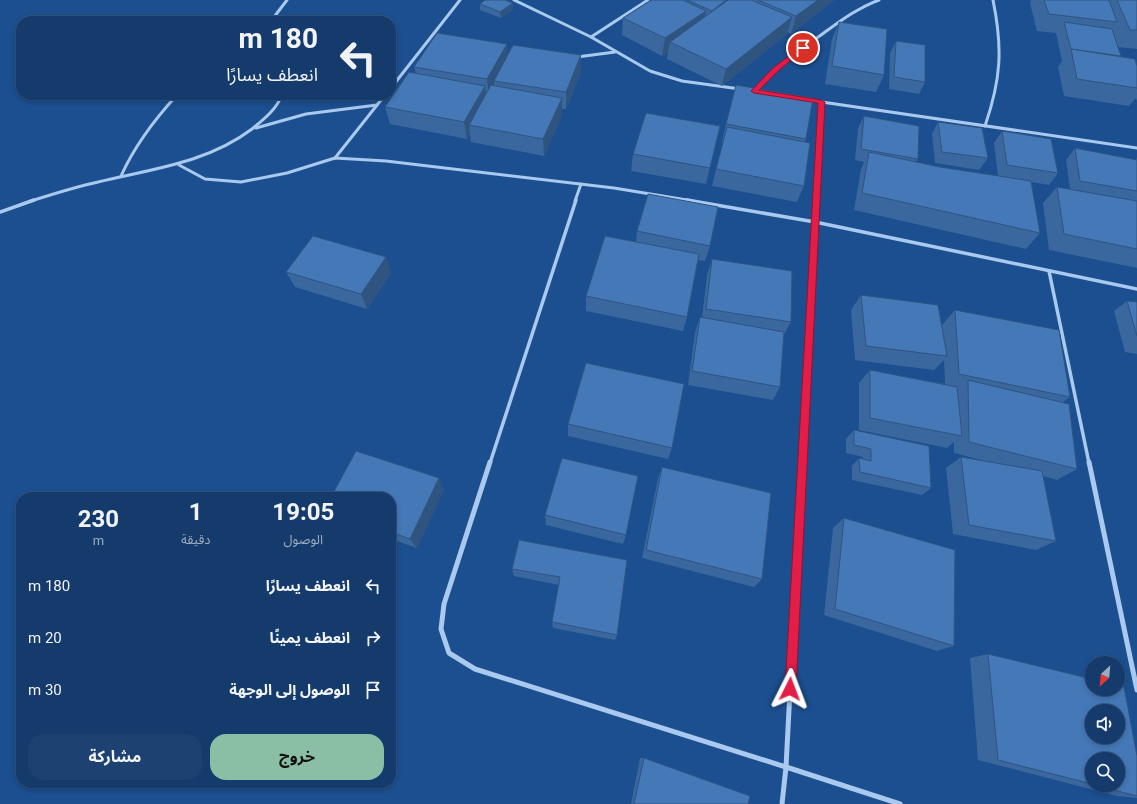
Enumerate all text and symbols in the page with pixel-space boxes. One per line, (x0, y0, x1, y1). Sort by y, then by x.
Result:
text: 180 m (239, 22, 318, 55)
pin (786, 31, 820, 65)
icon: left (332, 32, 384, 84)
icon: arrive (792, 37, 814, 59)
text: انعطف يسارًا (226, 64, 318, 85)
text: 1 (189, 498, 203, 526)
text: 19:05 (272, 498, 334, 526)
text: 230 (78, 505, 119, 533)
text: دقيقة (181, 532, 211, 547)
text: الوصول (284, 532, 323, 547)
text: m (93, 533, 104, 548)
icon: left (362, 575, 384, 597)
text: 180 m (28, 577, 70, 595)
text: انعطف يسارًا (266, 577, 350, 595)
icon: right (362, 627, 384, 649)
text: 20 m (28, 629, 62, 647)
text: انعطف يمينًا (270, 629, 350, 647)
north arrow (1085, 656, 1125, 696)
map controls (1085, 656, 1125, 792)
position arrow (769, 668, 811, 710)
icon: arrive (362, 679, 384, 701)
text: 30 m (28, 681, 62, 699)
text: الوصول إلى الوجهة (229, 681, 350, 699)
button: sound (1085, 704, 1125, 744)
button: مشاركة (28, 734, 202, 780)
button: خروج (210, 734, 384, 780)
button: search (1085, 752, 1125, 792)

